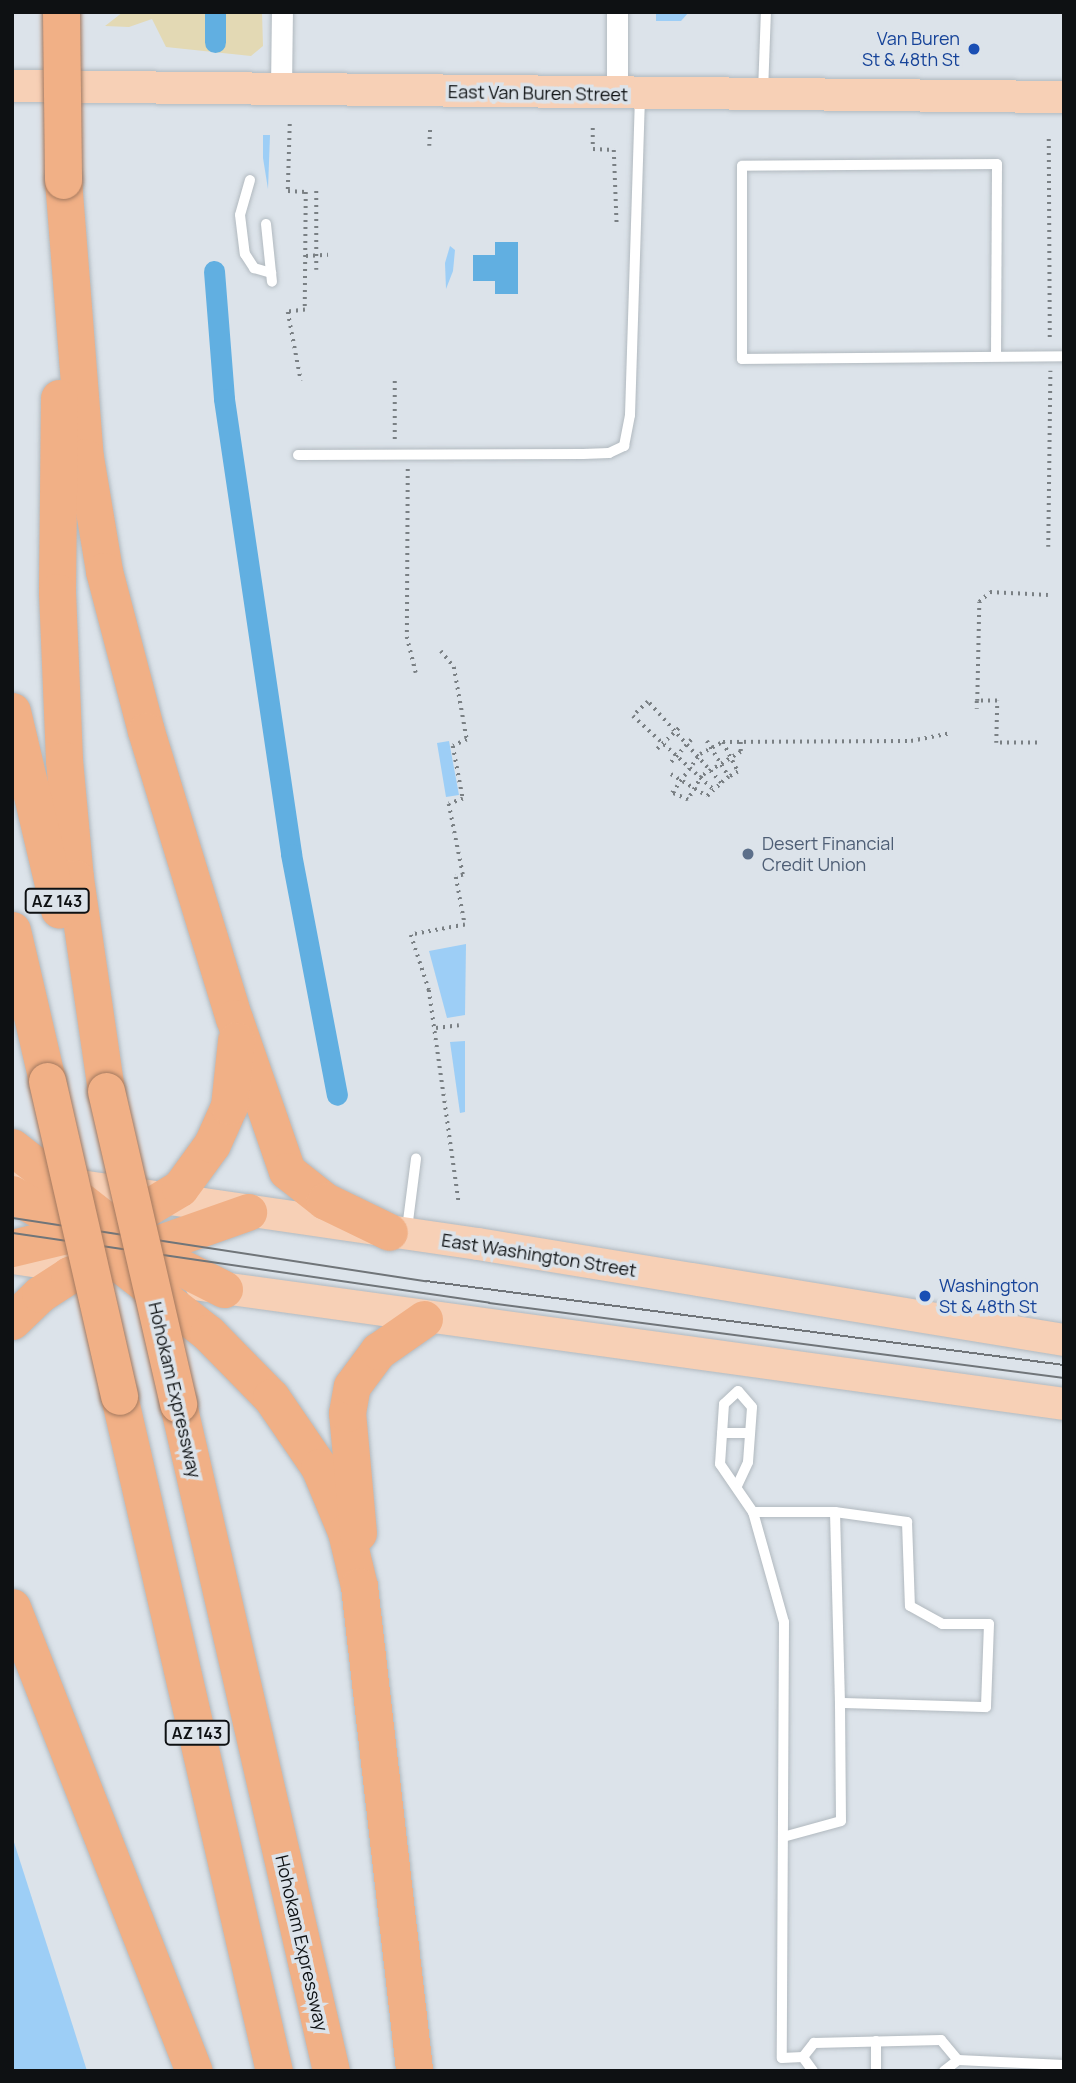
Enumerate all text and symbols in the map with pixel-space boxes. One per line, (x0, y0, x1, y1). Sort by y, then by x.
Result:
place label: Van Buren St & 48th St (862, 28, 960, 70)
marker: Van Buren St & 48th St (966, 41, 982, 57)
street label: East Van Buren Street (448, 81, 628, 105)
place label: Desert Financial Credit Union (762, 833, 895, 876)
marker: Desert Financial Credit Union (740, 846, 756, 862)
road number: AZ 143 (24, 888, 90, 914)
street label: East Washington Street (440, 1229, 638, 1281)
place label: Washington St & 48th St (939, 1275, 1039, 1318)
marker: Washington St & 48th St (917, 1288, 933, 1304)
street label: Hohokam Expressway (144, 1300, 206, 1480)
road number: AZ 143 (164, 1721, 230, 1746)
street label: Hohokam Expressway (271, 1853, 333, 2033)

